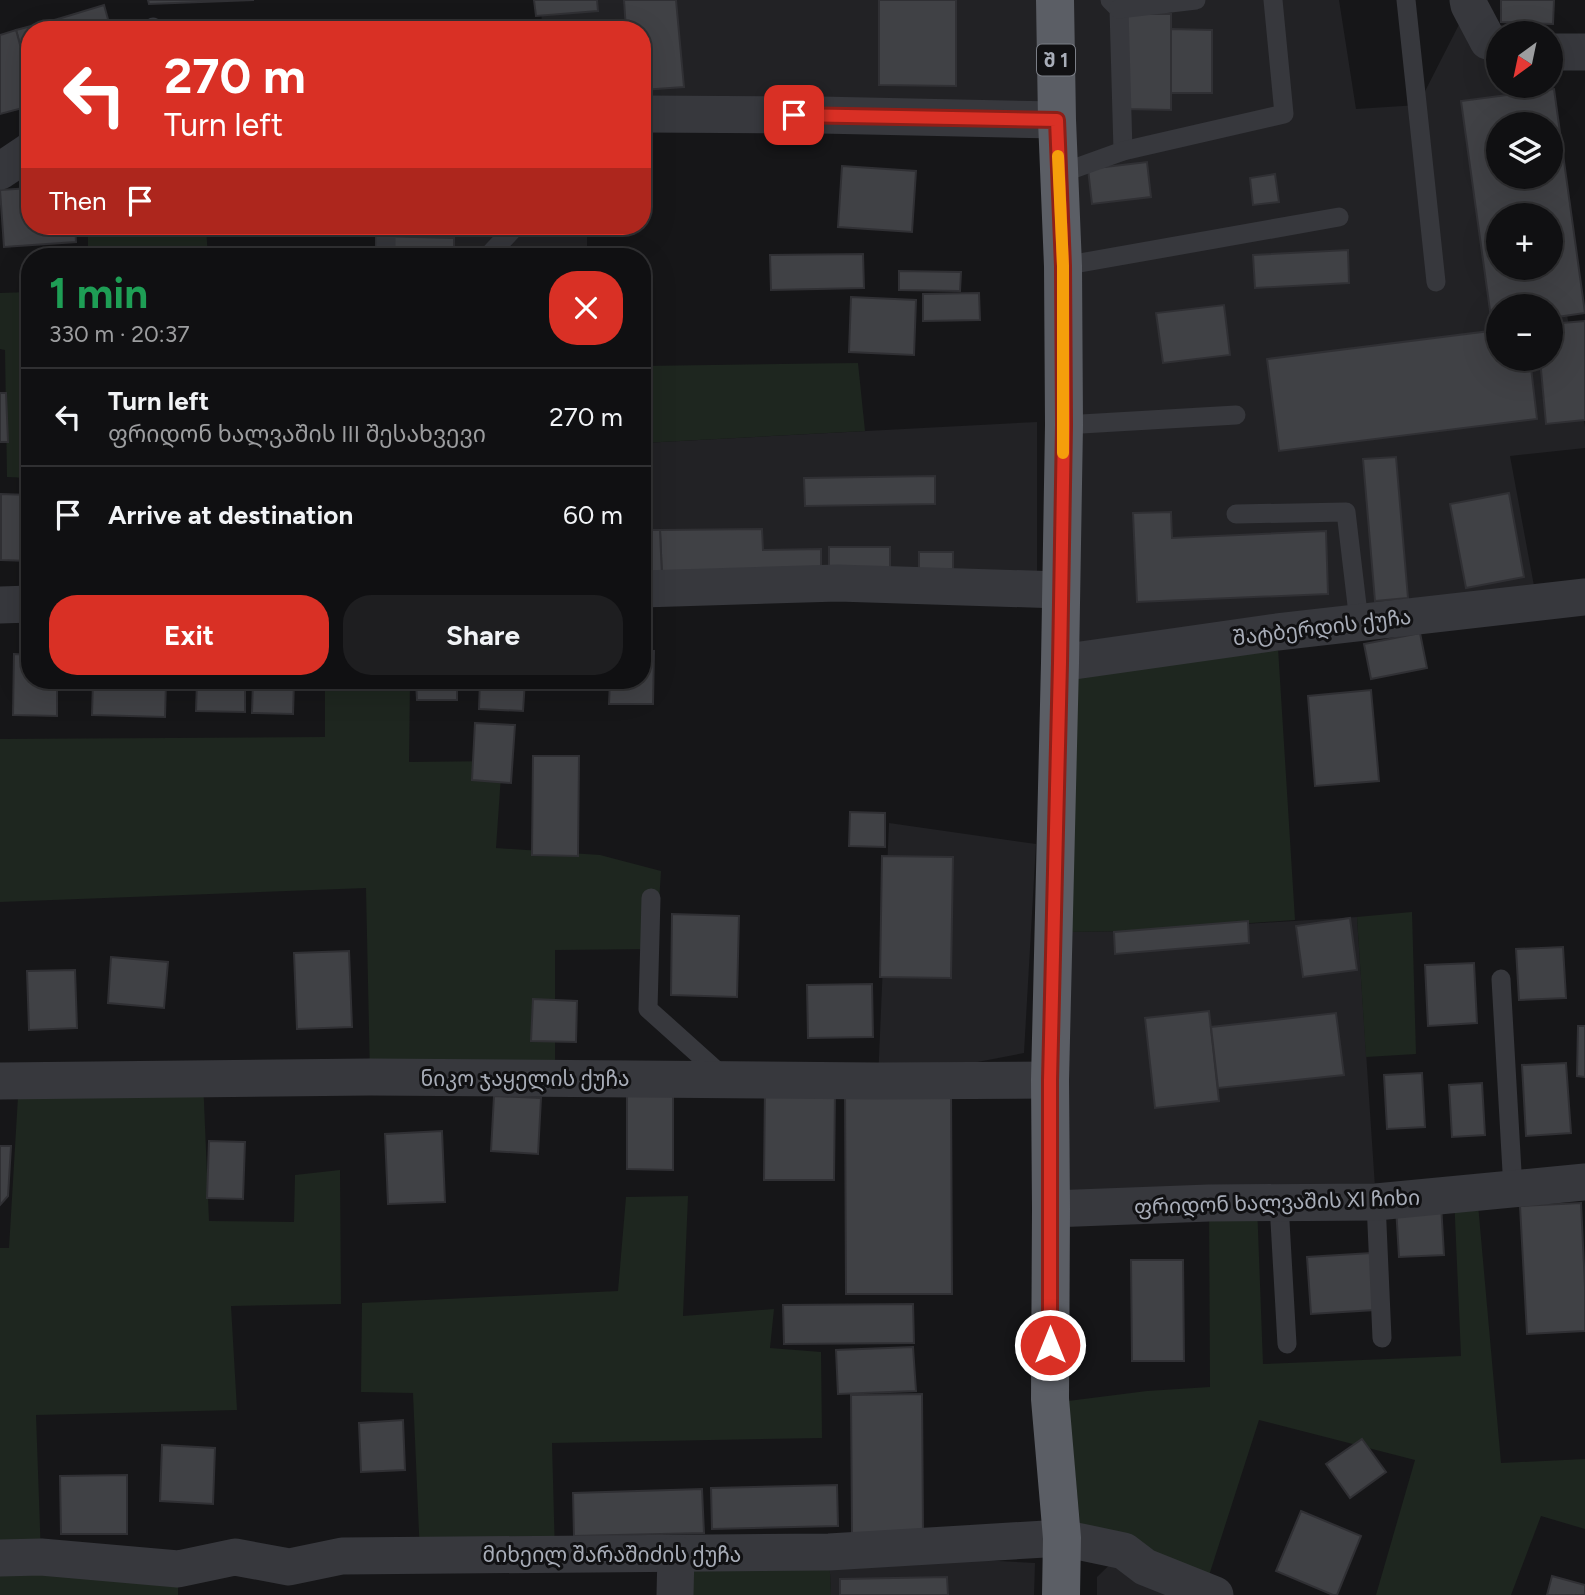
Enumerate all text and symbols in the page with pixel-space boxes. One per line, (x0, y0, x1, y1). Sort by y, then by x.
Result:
north arrow (1486, 21, 1563, 98)
map controls (1486, 21, 1563, 371)
road number: შ 1 (1037, 44, 1075, 76)
text: 270 m (164, 46, 306, 105)
icon: left (49, 49, 140, 140)
pin (764, 85, 824, 145)
icon: arrive (775, 96, 813, 134)
text: Turn left (164, 106, 283, 144)
button: layers (1486, 112, 1563, 189)
icon: arrive (121, 182, 159, 220)
text: Then (49, 185, 107, 217)
button: + (1486, 203, 1563, 280)
text: 1 min (49, 268, 148, 319)
button: close (549, 271, 623, 345)
button: − (1486, 294, 1563, 371)
text: 330 m · 20:37 (49, 320, 190, 348)
text: Turn left (108, 385, 209, 417)
icon: left (49, 398, 87, 436)
text: 270 m (549, 401, 623, 433)
text: ფრიდონ ხალვაშის III შესახვევი (108, 420, 486, 448)
icon: arrive (49, 496, 87, 534)
text: Arrive at destination (108, 499, 353, 531)
text: 60 m (563, 499, 623, 531)
button: Exit (49, 595, 329, 675)
button: Share (343, 595, 623, 675)
street label: შატბერდის ქუჩა (1231, 604, 1413, 651)
street label: ნიკო ჯაყელის ქუჩა (421, 1066, 629, 1092)
street label: ფრიდონ ხალვაშის XI ჩიხი (1134, 1185, 1420, 1220)
position arrow (1013, 1308, 1087, 1382)
street label: მიხეილ შარაშიძის ქუჩა (483, 1542, 741, 1568)

